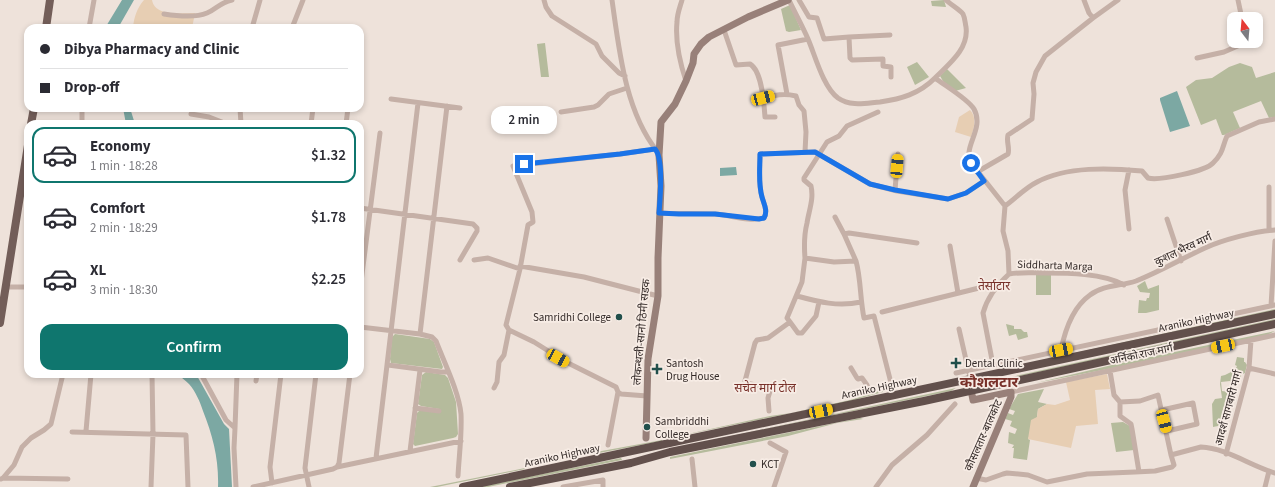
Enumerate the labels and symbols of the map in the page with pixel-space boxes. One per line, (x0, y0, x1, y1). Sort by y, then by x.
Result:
north arrow (1227, 12, 1263, 48)
car (750, 89, 776, 107)
callout: 2 min (491, 106, 557, 134)
car (890, 154, 904, 178)
route start (962, 154, 980, 172)
route end (515, 155, 533, 173)
street label: कुशल‌ भैरव मार्ग (1152, 229, 1215, 269)
street label: Siddharta Marga (1017, 257, 1093, 274)
street label: लोकन्थली-सानो ठिमी सडक (629, 278, 654, 386)
district label: तेर्साटार (978, 278, 1011, 295)
street label: Araniko Highway (1157, 305, 1235, 336)
place label: Samridhi College (533, 310, 612, 325)
marker: Samridhi College (614, 312, 624, 322)
car (1210, 338, 1236, 354)
street label: अर्निको राज मार्ग (1108, 340, 1175, 368)
car (1048, 342, 1074, 358)
car (545, 347, 571, 369)
place label: Santosh Drug House (666, 356, 720, 384)
place label: Dental Clinic (965, 356, 1023, 371)
marker: Dental Clinic (950, 357, 962, 369)
marker: Santosh Drug House (651, 363, 663, 375)
street label: आदर्श सागबारी मार्ग (1211, 368, 1246, 448)
street label: Araniko Highway (840, 372, 918, 403)
district label: कौशलटार (960, 372, 1019, 393)
district label: सचेत मार्ग टोल (734, 380, 797, 397)
street label: कौसलतार-बालकोट (961, 397, 1006, 473)
car (808, 403, 834, 419)
car (1155, 408, 1173, 434)
place label: Sambriddhi College (655, 414, 709, 442)
marker: Sambriddhi College (642, 422, 652, 432)
street label: Araniko Highway (523, 440, 601, 471)
place label: KCT (761, 457, 779, 472)
marker: KCT (748, 459, 758, 469)

